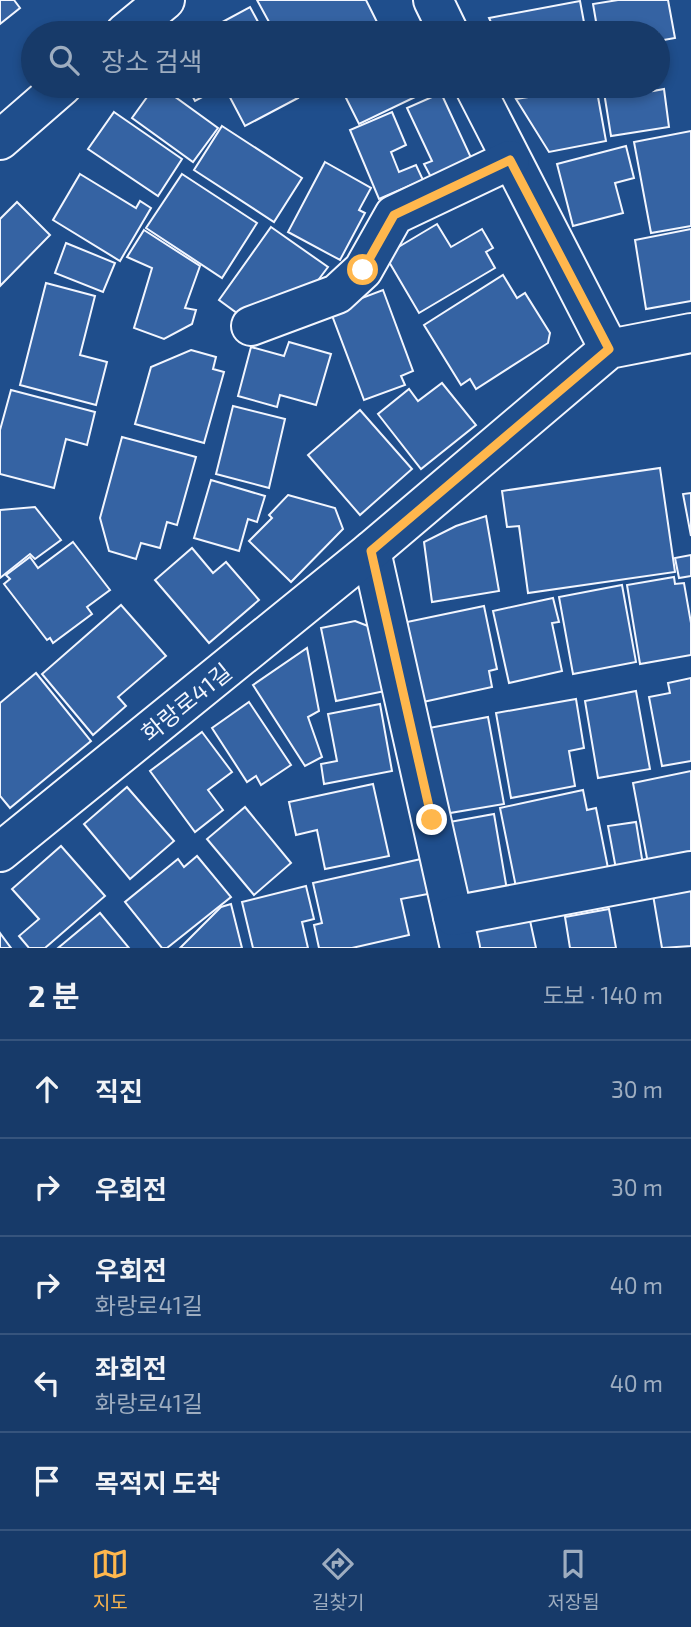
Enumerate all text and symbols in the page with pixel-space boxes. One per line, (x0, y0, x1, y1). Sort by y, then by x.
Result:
search box (21, 21, 670, 98)
icon: search (45, 41, 83, 79)
text: 장소 검색 (101, 45, 202, 76)
route start (347, 254, 378, 285)
street label: 화랑로41길 (135, 657, 237, 747)
route end (416, 804, 447, 835)
text: 2 분 (28, 977, 80, 1013)
text: 도보 · 140 m (543, 981, 663, 1009)
icon: ahead (28, 1070, 66, 1108)
text: 직진 (95, 1075, 143, 1106)
text: 30 m (611, 1075, 663, 1103)
icon: right (28, 1168, 66, 1206)
text: 우회전 (95, 1173, 167, 1204)
text: 30 m (611, 1173, 663, 1201)
text: 우회전 (95, 1254, 167, 1285)
icon: right (28, 1266, 66, 1304)
text: 40 m (610, 1271, 663, 1299)
text: 화랑로41길 (95, 1291, 203, 1319)
text: 좌회전 (95, 1352, 167, 1383)
icon: left (28, 1364, 66, 1402)
text: 40 m (610, 1369, 663, 1397)
text: 화랑로41길 (95, 1389, 203, 1417)
icon: arrive (28, 1462, 66, 1500)
text: 목적지 도착 (95, 1467, 220, 1498)
tab: 지도 (91, 1545, 129, 1614)
tab: 길찾기 (312, 1545, 364, 1614)
tab: 저장됨 (547, 1545, 600, 1614)

